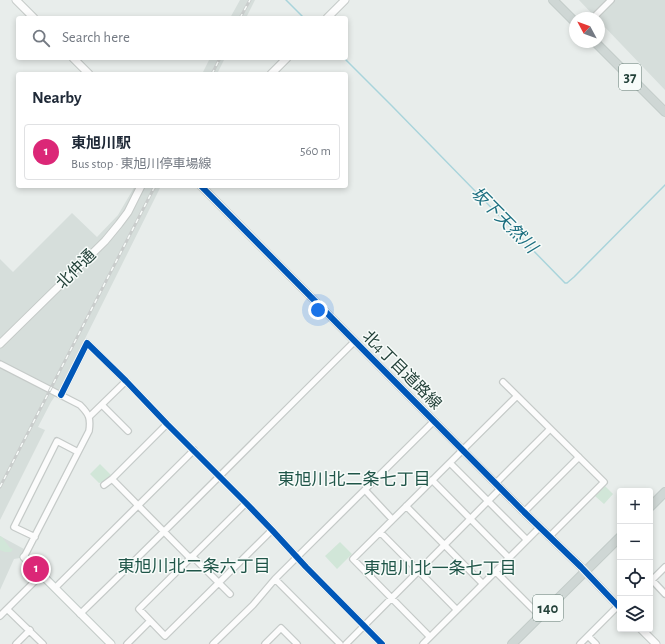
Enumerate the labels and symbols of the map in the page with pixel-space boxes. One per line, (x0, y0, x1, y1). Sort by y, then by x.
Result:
north arrow (569, 12, 605, 48)
road number: 37 (619, 64, 641, 90)
water label: 坂下天然川 (468, 183, 542, 257)
street label: 北仲通 (53, 246, 99, 292)
your location (308, 300, 328, 320)
street label: 北4丁目道路線 (360, 327, 445, 412)
district label: 東旭川北二条七丁目 (278, 470, 431, 488)
pin: 1 (23, 554, 49, 584)
district label: 東旭川北二条六丁目 (118, 557, 271, 575)
district label: 東旭川北一条七丁目 (364, 559, 517, 577)
road number: 140 (533, 595, 563, 621)

